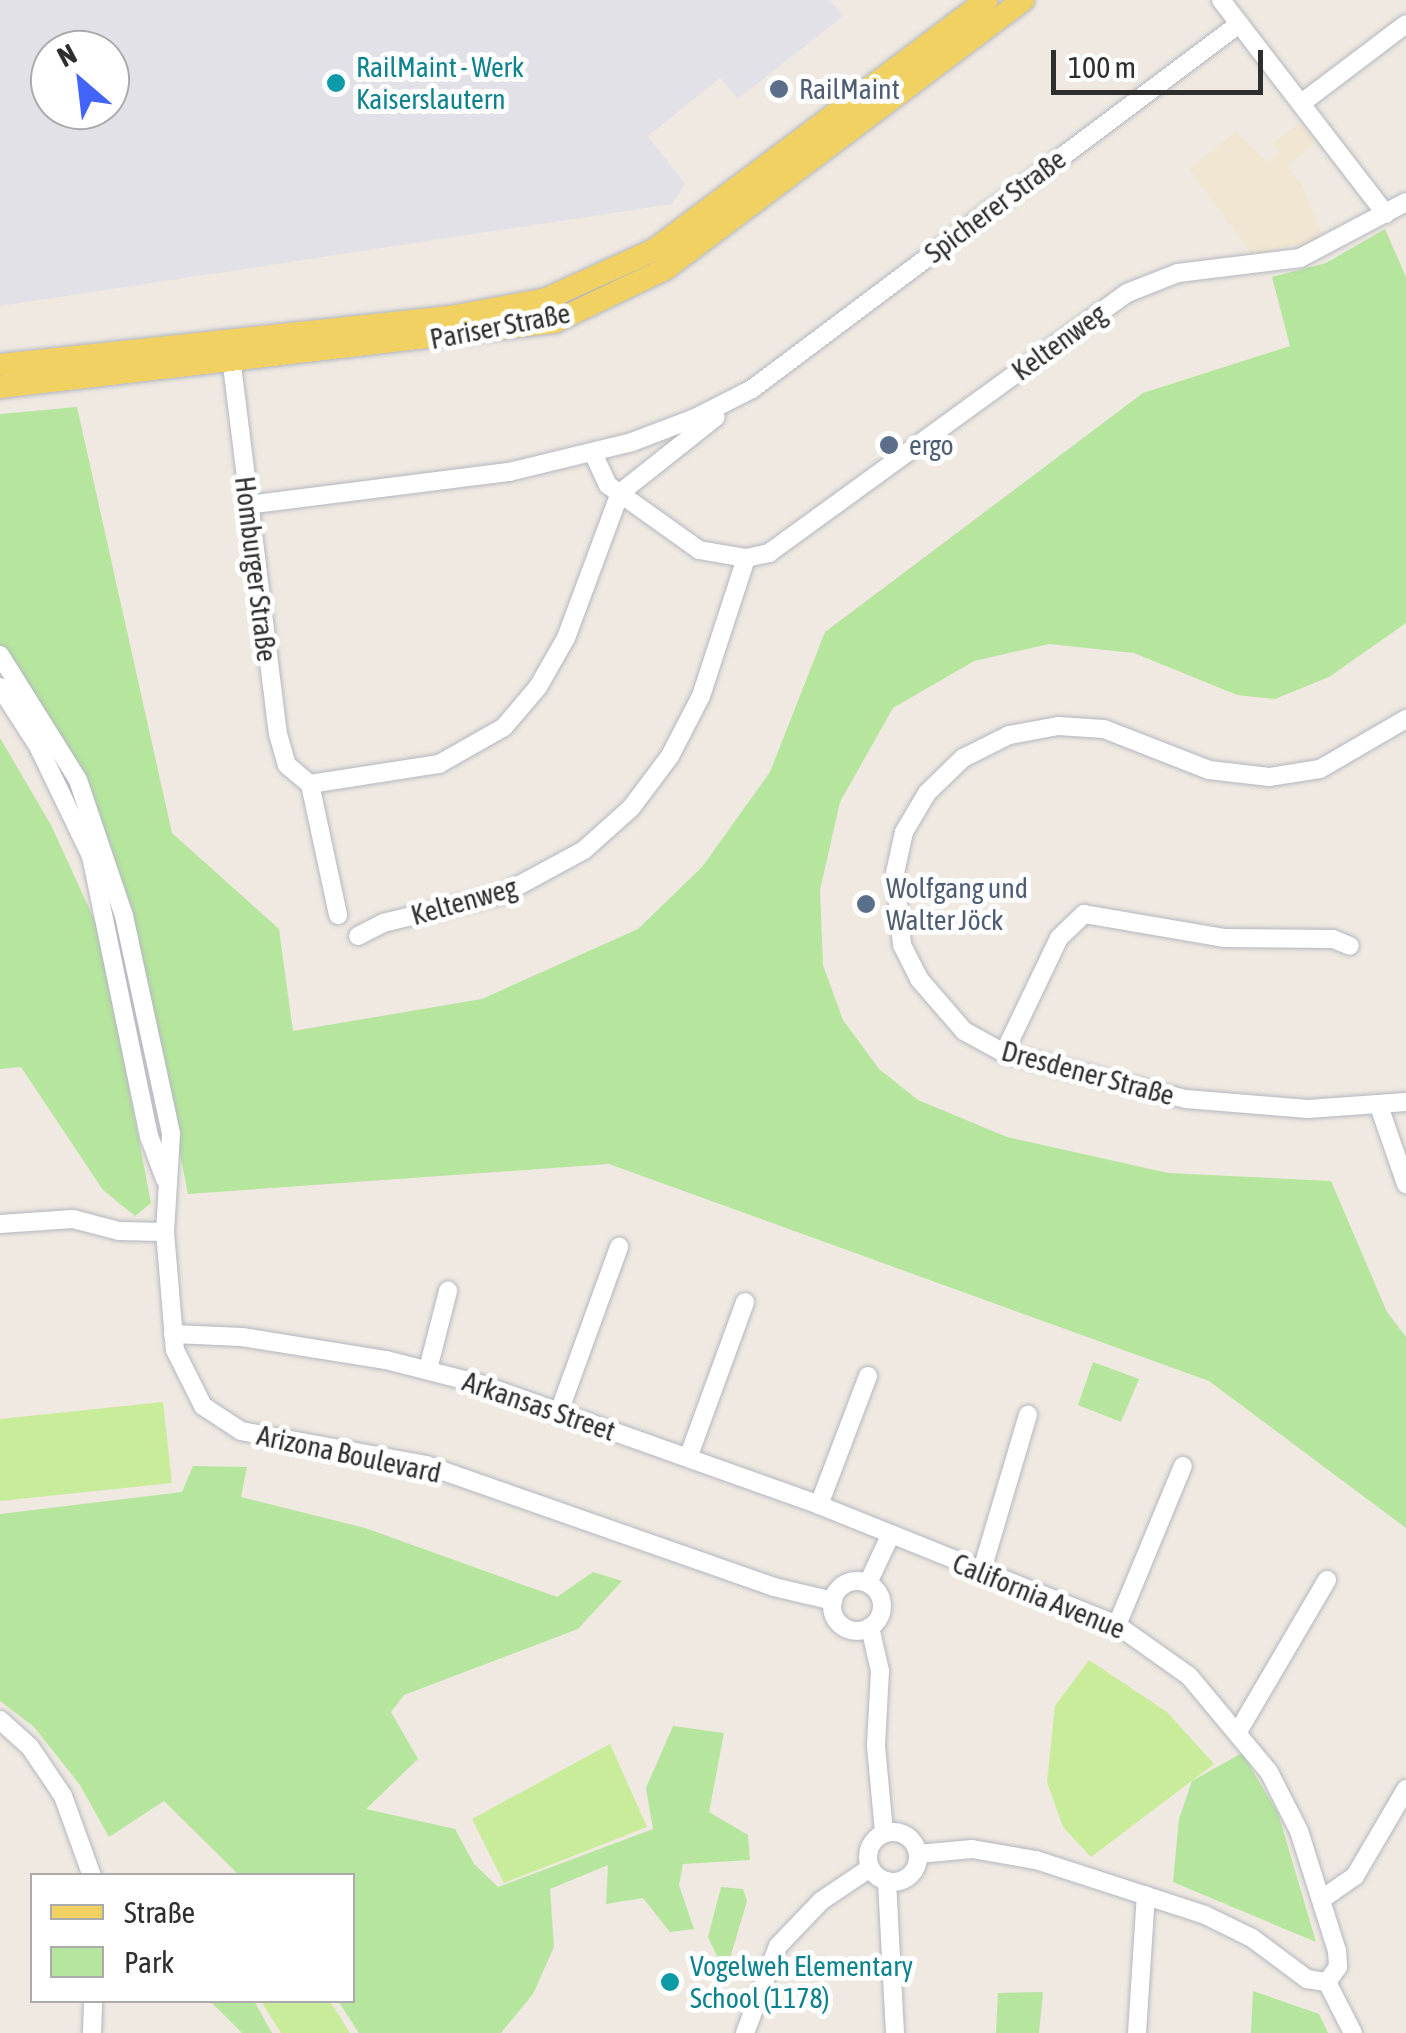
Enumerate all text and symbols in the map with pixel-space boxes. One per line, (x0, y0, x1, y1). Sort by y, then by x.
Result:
north arrow (30, 30, 130, 130)
scale bar (1056, 30, 1268, 92)
text: N (52, 37, 82, 73)
place label: RailMaint - Werk Kaiserslautern (356, 50, 524, 116)
text: 100 m (1068, 50, 1136, 84)
marker: RailMaint - Werk Kaiserslautern (325, 72, 347, 94)
place label: RailMaint (799, 72, 900, 106)
marker: RailMaint (768, 78, 790, 100)
street label: Spicherer Straße (918, 142, 1072, 270)
street label: Pariser Straße (427, 296, 573, 356)
street label: Keltenweg (1005, 297, 1113, 387)
place label: ergo (909, 428, 954, 462)
marker: ergo (878, 434, 900, 456)
street label: Homburger Straße (228, 474, 284, 664)
street label: Keltenweg (407, 870, 521, 932)
place label: Wolfgang und Walter Jöck (886, 871, 1028, 937)
marker: Wolfgang und Walter Jöck (855, 893, 877, 915)
street label: Dresdener Straße (998, 1034, 1178, 1112)
street label: Arkansas Street (458, 1364, 620, 1448)
street label: Arizona Boulevard (254, 1418, 444, 1490)
street label: California Avenue (948, 1546, 1130, 1646)
legend (30, 1873, 355, 2003)
text: Straße (124, 1895, 195, 1929)
text: Park (124, 1945, 174, 1979)
place label: Vogelweh Elementary School (1178) (690, 1949, 913, 2015)
marker: Vogelweh Elementary School (1178) (659, 1971, 681, 1993)

